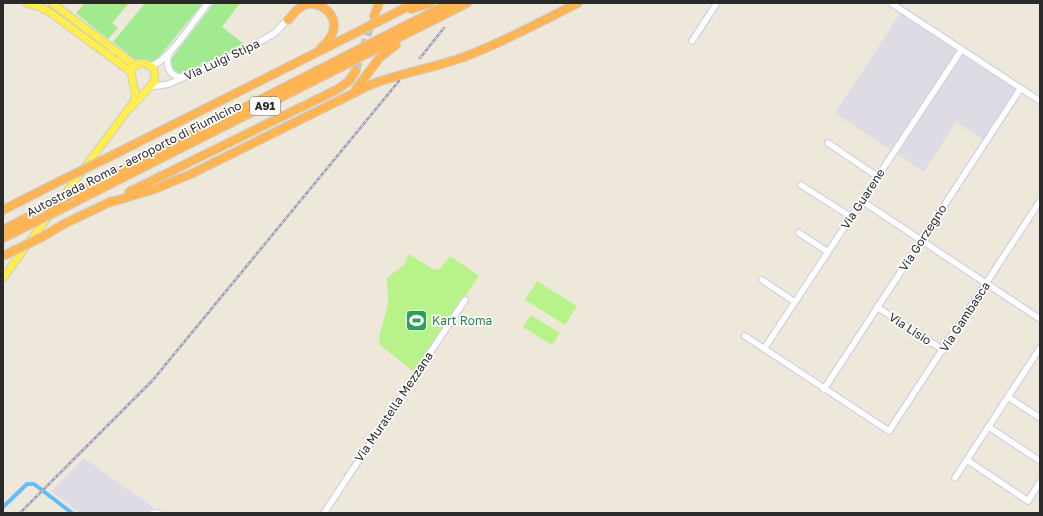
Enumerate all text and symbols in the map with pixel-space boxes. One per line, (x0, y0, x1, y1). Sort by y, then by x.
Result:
street label: Via Luigi Stipa (182, 36, 262, 84)
road number: A91 (250, 97, 280, 115)
street label: Autostrada Roma - aeroporto di Fiumicino (24, 98, 244, 220)
street label: Via Guarene (837, 166, 888, 232)
street label: Via Gorzegno (895, 202, 950, 274)
street label: Via Gambasca (936, 279, 993, 355)
sports icon: Kart Roma (403, 308, 429, 334)
street label: Via Lisio (886, 309, 934, 348)
place label: Kart Roma (432, 313, 492, 328)
street label: Via Muratella Mezzana (351, 349, 436, 465)

